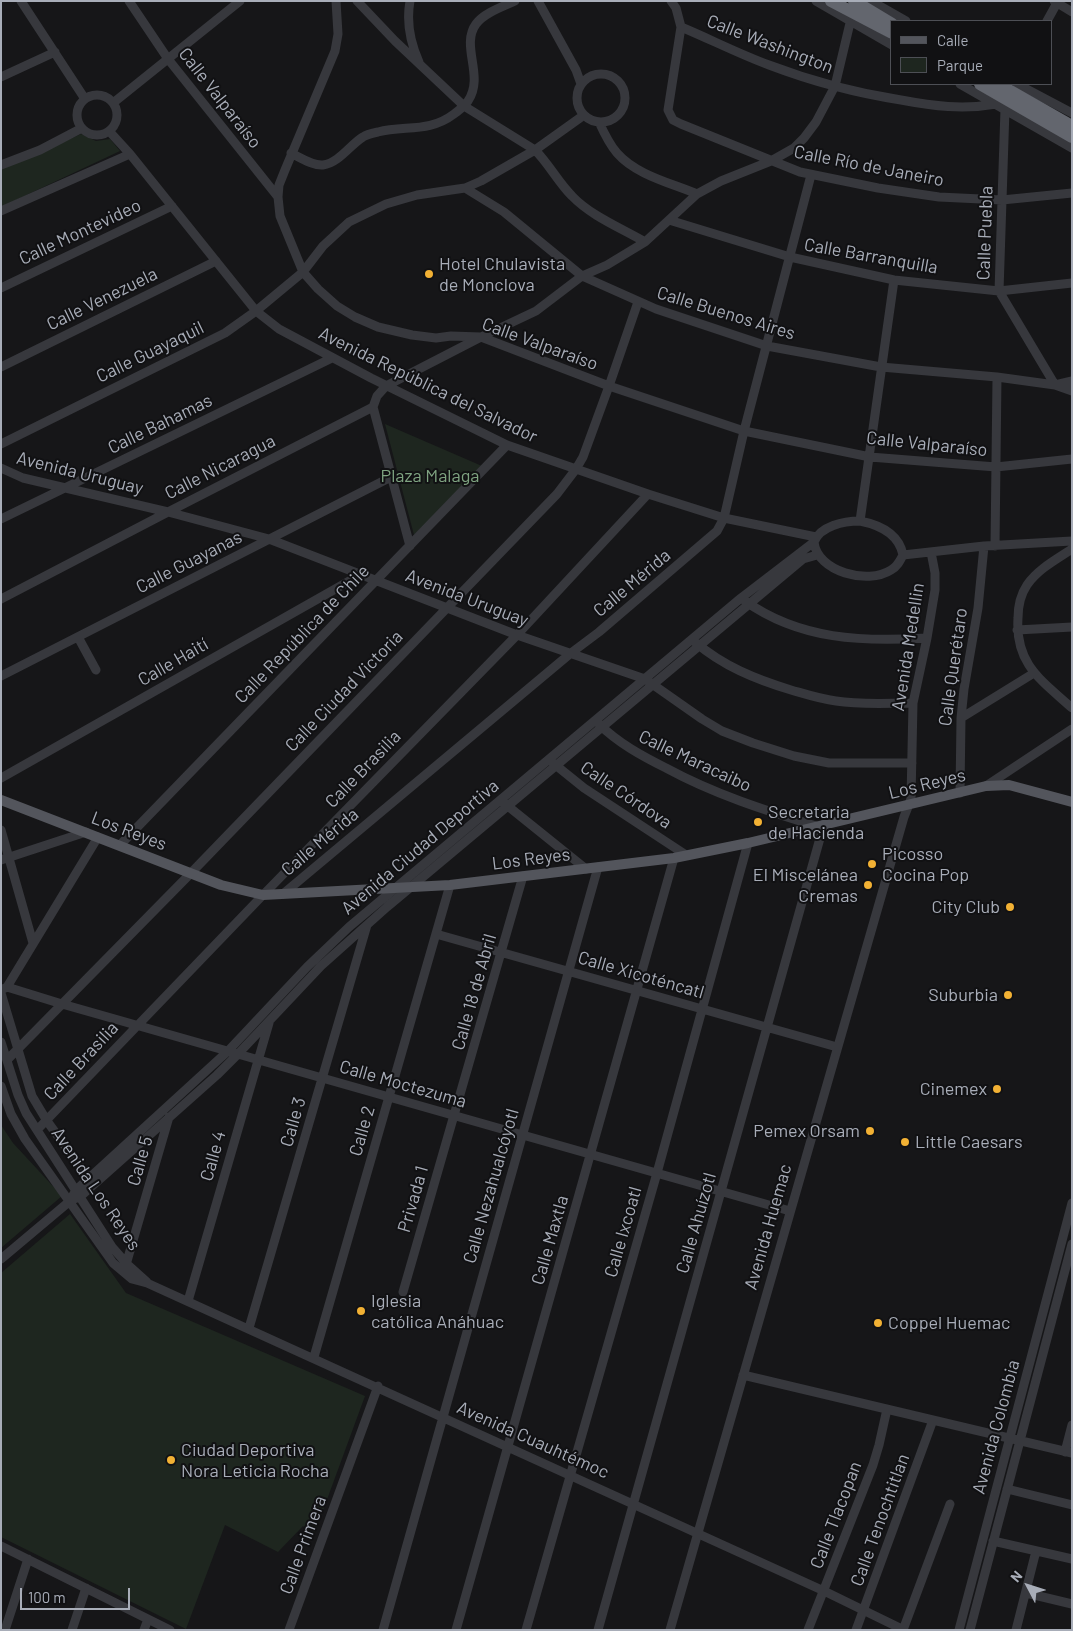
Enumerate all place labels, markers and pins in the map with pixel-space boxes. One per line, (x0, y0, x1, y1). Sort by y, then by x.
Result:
place label: Hotel Chulavista de Monclova (439, 253, 565, 296)
marker: Hotel Chulavista de Monclova (423, 268, 435, 280)
place label: Secretaria de Hacienda (768, 801, 864, 844)
marker: Secretaria de Hacienda (752, 816, 764, 828)
place label: Picosso Cocina Pop (882, 843, 969, 886)
marker: Picosso Cocina Pop (866, 858, 878, 870)
place label: El Miscelánea Cremas (753, 864, 858, 906)
marker: El Miscelánea Cremas (862, 879, 874, 891)
place label: City Club (931, 896, 1000, 918)
marker: City Club (1004, 901, 1016, 913)
place label: Suburbia (928, 984, 998, 1006)
marker: Suburbia (1002, 989, 1014, 1001)
place label: Cinemex (920, 1078, 987, 1100)
marker: Cinemex (991, 1083, 1003, 1095)
place label: Pemex Orsam (753, 1120, 860, 1142)
marker: Pemex Orsam (864, 1125, 876, 1137)
place label: Little Caesars (915, 1131, 1023, 1153)
marker: Little Caesars (899, 1136, 911, 1148)
place label: Iglesia católica Anáhuac (371, 1290, 504, 1332)
marker: Iglesia católica Anáhuac (355, 1305, 367, 1317)
place label: Coppel Huemac (888, 1312, 1010, 1334)
marker: Coppel Huemac (872, 1317, 884, 1329)
place label: Ciudad Deportiva Nora Leticia Rocha (181, 1439, 329, 1482)
marker: Ciudad Deportiva Nora Leticia Rocha (165, 1454, 177, 1466)

